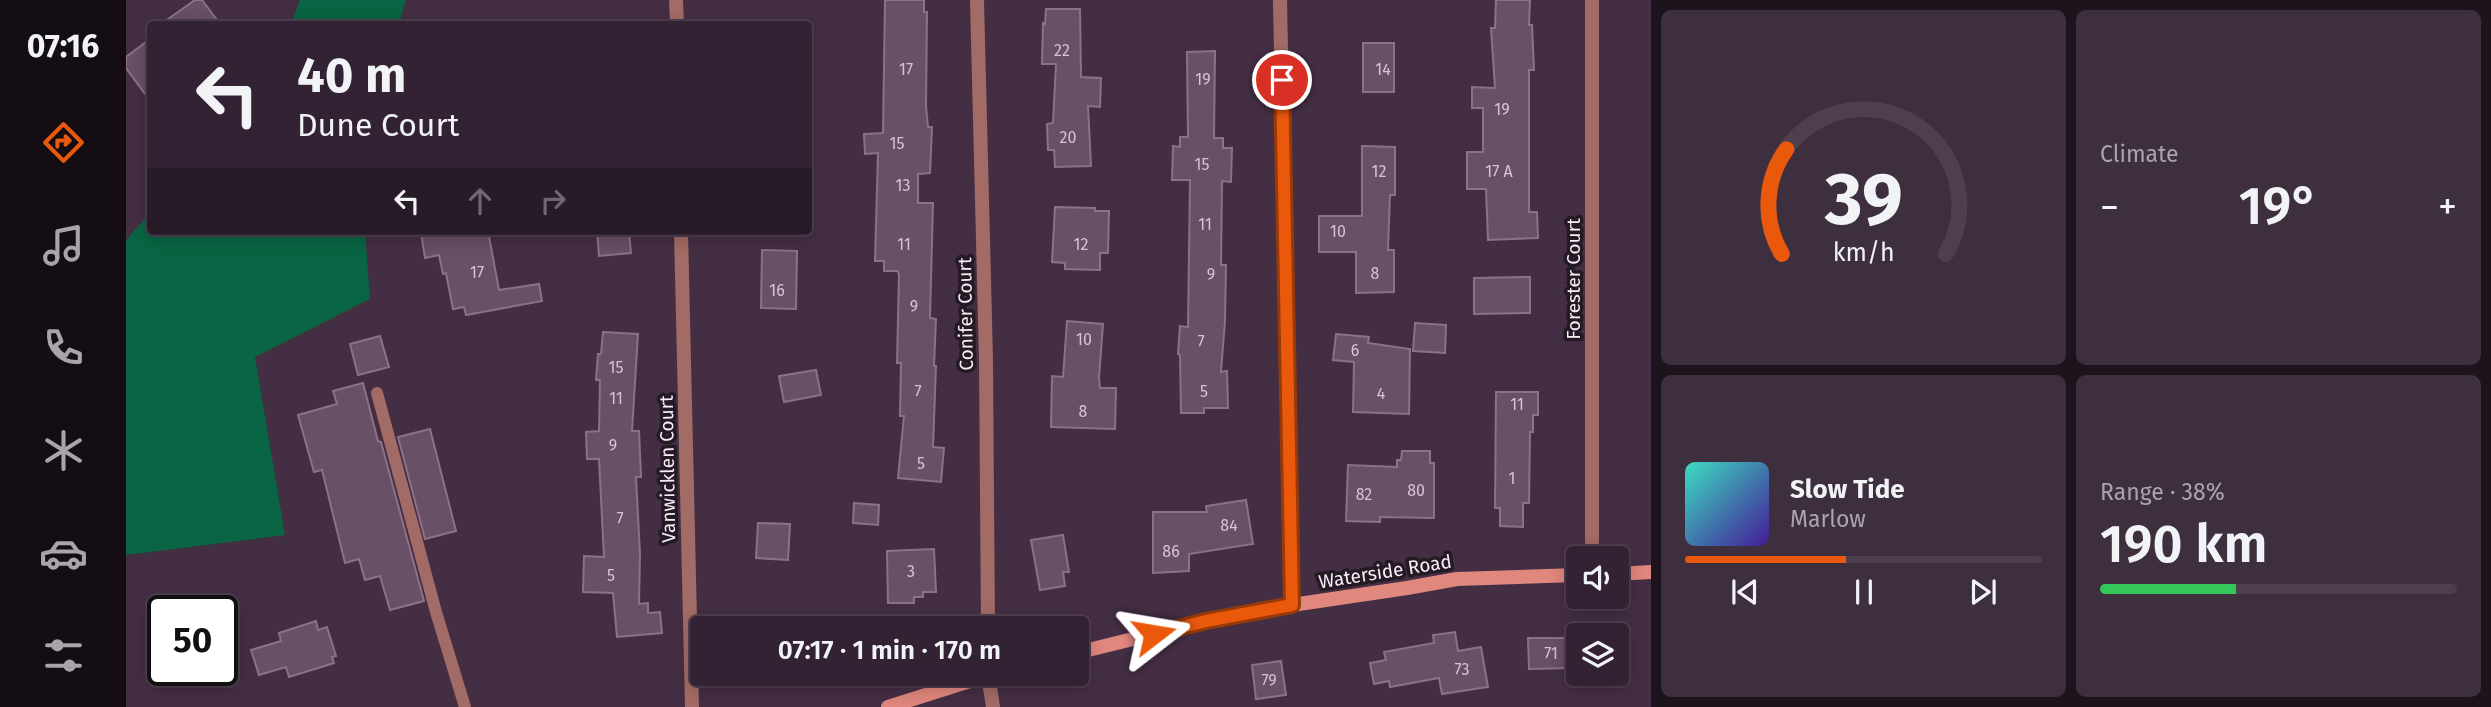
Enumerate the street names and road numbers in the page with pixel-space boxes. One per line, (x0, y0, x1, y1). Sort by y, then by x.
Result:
street label: Forester Court (1562, 218, 1585, 340)
street label: Conifer Court (953, 257, 978, 371)
street label: Vanwicklen Court (655, 395, 680, 543)
street label: Waterside Road (1317, 550, 1453, 593)

